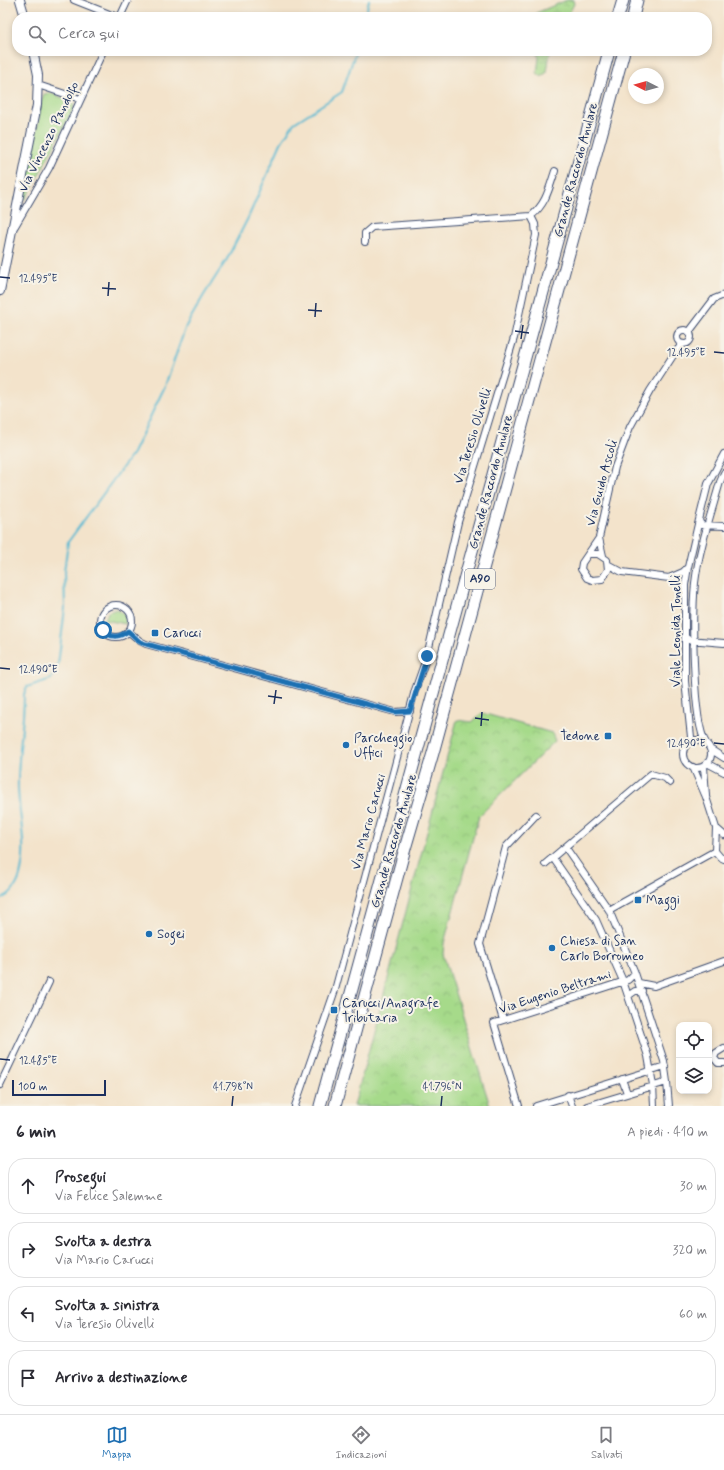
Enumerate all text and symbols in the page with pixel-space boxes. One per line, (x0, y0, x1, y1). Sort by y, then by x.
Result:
search box (12, 12, 712, 56)
icon: search (26, 23, 48, 45)
text: Cerca qui (58, 24, 119, 44)
north arrow (628, 68, 664, 104)
street label: Via Vincenzo Pandolfo (15, 79, 85, 196)
street label: Grande Raccordo Anulare (550, 101, 602, 239)
text: 12.495°E (19, 272, 57, 286)
text: 12.495°E (667, 346, 705, 360)
street label: Via Teresio Olivelli (450, 386, 496, 486)
street label: Grande Raccordo Anulare (465, 413, 517, 551)
street label: Via Guido Ascoli (582, 437, 622, 528)
road number: A90 (465, 569, 495, 589)
street label: Viale Leonida Tonelli (668, 574, 685, 687)
route start (94, 621, 112, 639)
place label: Carucci (163, 625, 202, 642)
marker: Carucci (150, 628, 160, 638)
route end (418, 647, 436, 665)
text: 12.490°E (18, 663, 58, 677)
place label: Tedone (560, 728, 600, 745)
place label: Parcheggio Uffici (354, 730, 412, 762)
marker: Tedone (603, 731, 613, 741)
text: 12.490°E (666, 737, 706, 751)
marker: Parcheggio Uffici (341, 740, 351, 750)
street label: Via Mario Carucci (348, 772, 390, 872)
street label: Grande Raccordo Anulare (367, 772, 421, 910)
place label: Maggi (646, 892, 680, 911)
marker: Maggi (633, 895, 643, 905)
place label: Sogei (157, 926, 185, 945)
marker: Sogei (144, 929, 154, 939)
place label: Chiesa di San Carlo Borromeo (560, 933, 644, 965)
marker: Chiesa di San Carlo Borromeo (547, 943, 557, 953)
street label: Via Eugenio Beltrami (497, 966, 613, 1018)
place label: Carucci/Anagrafe Tributaria (342, 995, 439, 1027)
marker: Carucci/Anagrafe Tributaria (329, 1005, 339, 1015)
map controls (676, 1022, 712, 1094)
button: locate (676, 1022, 712, 1058)
text: 12.485°E (19, 1054, 57, 1068)
button: layers (676, 1058, 712, 1094)
scale bar (12, 1078, 106, 1097)
text: 100 m (18, 1080, 48, 1094)
text: 41.798°N (213, 1080, 253, 1094)
text: 41.796°N (422, 1080, 462, 1094)
text: 6 min (16, 1121, 56, 1143)
text: A piedi · 410 m (627, 1124, 708, 1141)
text: Prosegui (55, 1168, 106, 1188)
icon: ahead (17, 1175, 39, 1197)
text: 30 m (680, 1178, 707, 1195)
text: Via Felice Salemme (55, 1188, 163, 1205)
text: Svolta a destra (55, 1232, 152, 1252)
icon: right (17, 1239, 39, 1261)
text: 320 m (673, 1242, 707, 1259)
text: Via Mario Carucci (55, 1252, 154, 1269)
text: Svolta a sinistra (55, 1296, 160, 1316)
icon: left (17, 1303, 39, 1325)
text: 60 m (679, 1306, 707, 1323)
text: Via Teresio Olivelli (55, 1316, 154, 1333)
icon: arrive (17, 1367, 39, 1389)
text: Arrivo a destinazione (55, 1368, 188, 1388)
tab: Mappa (102, 1424, 131, 1462)
tab: Indicazioni (335, 1424, 387, 1462)
tab: Salvati (591, 1424, 622, 1462)

